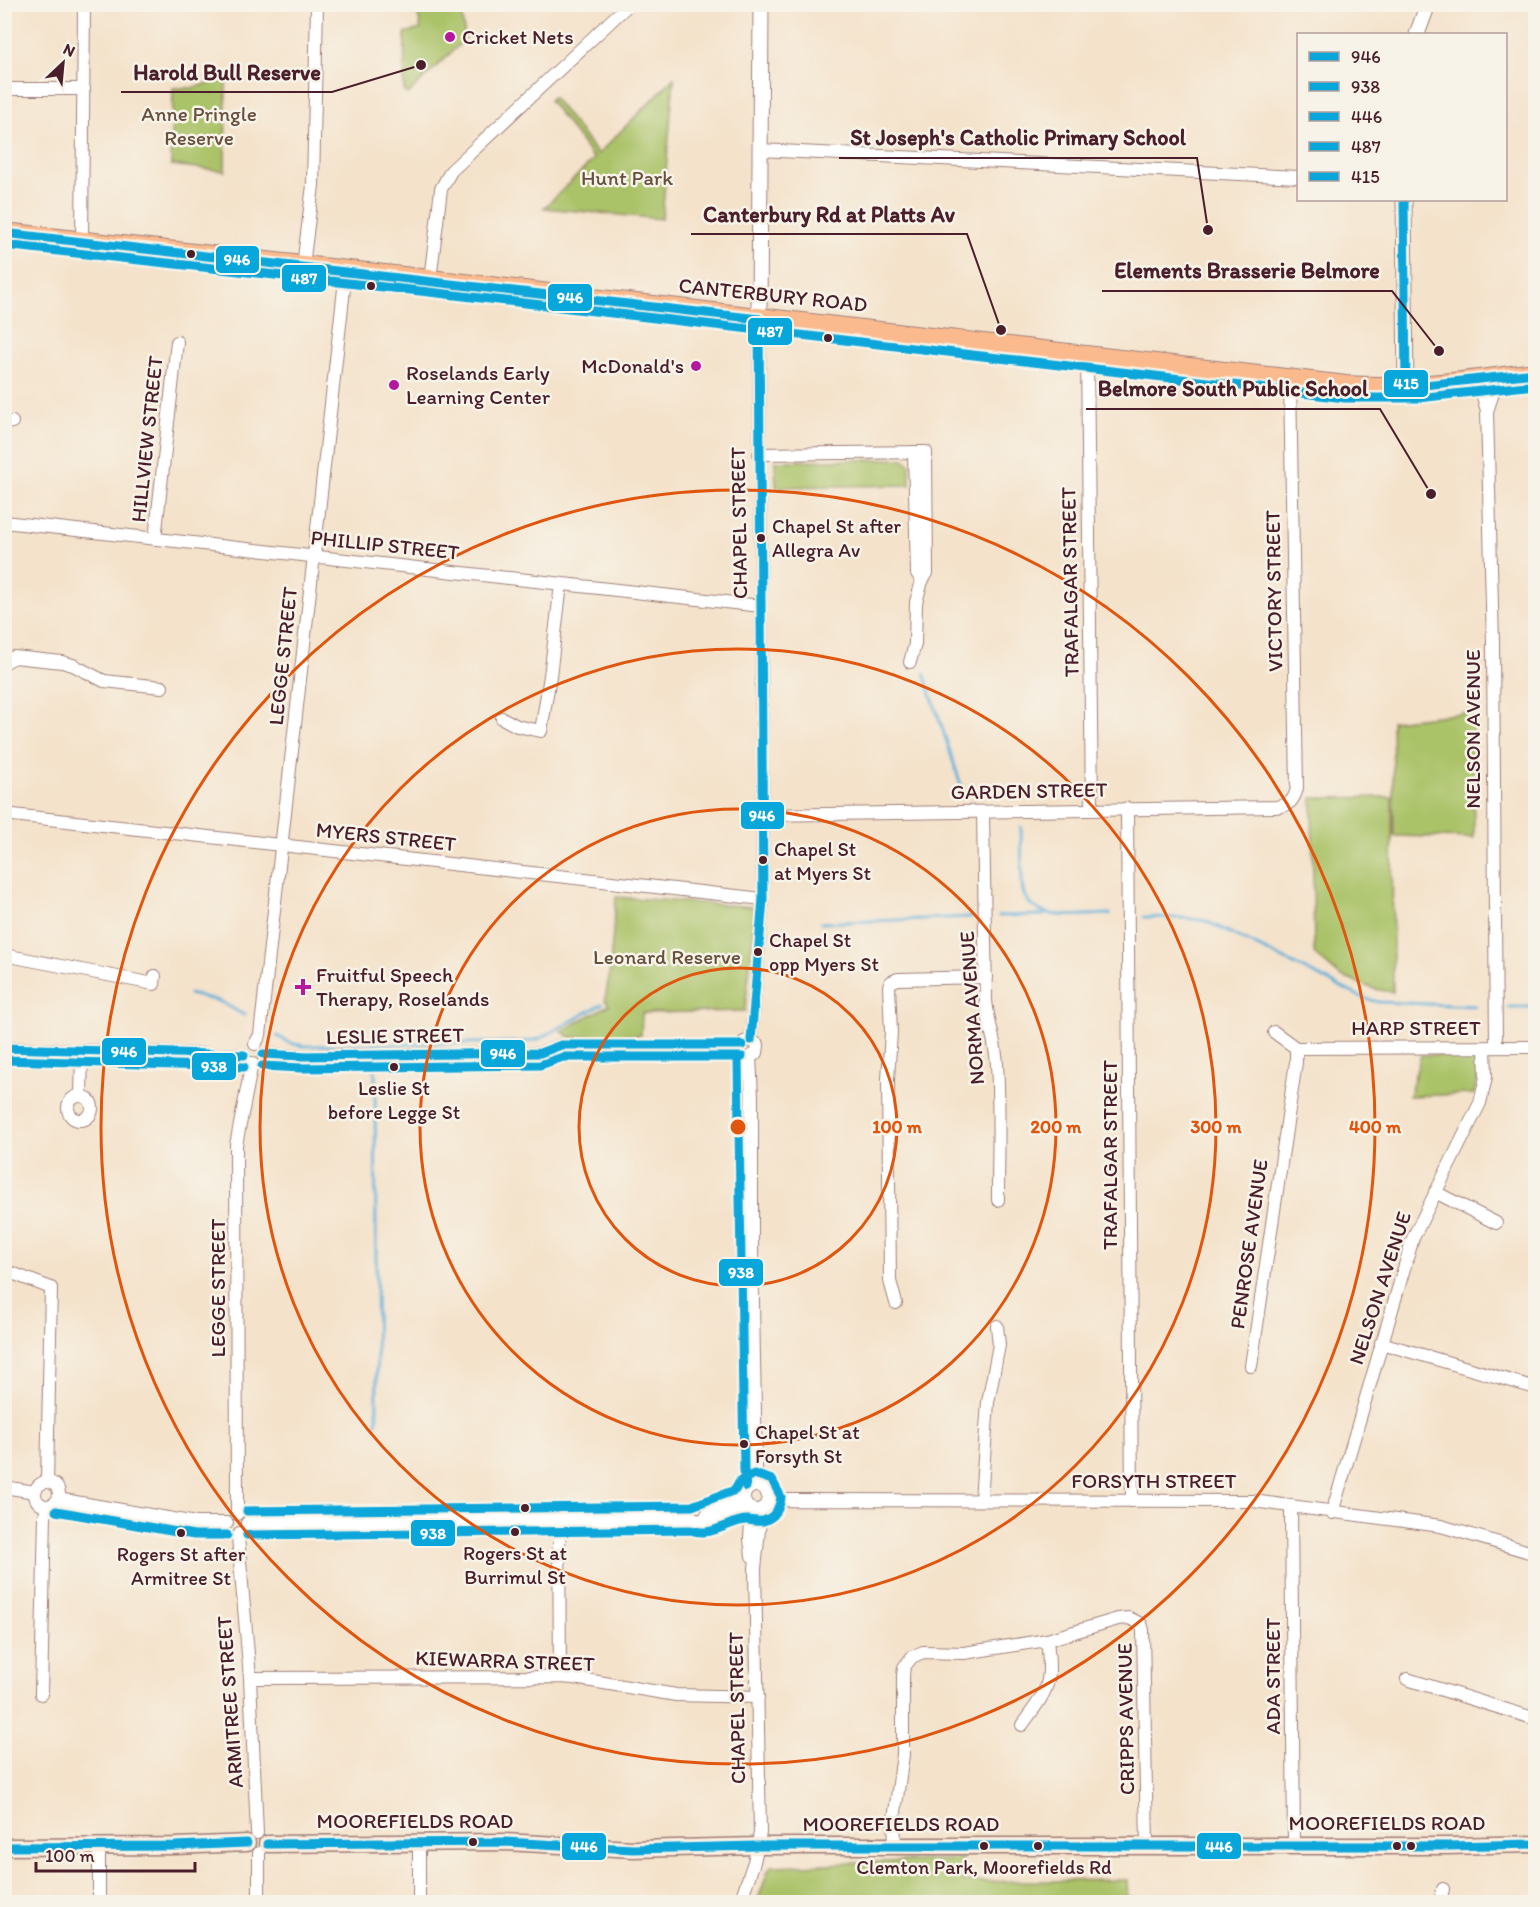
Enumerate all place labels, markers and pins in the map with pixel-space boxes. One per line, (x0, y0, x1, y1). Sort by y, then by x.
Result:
place label: Cricket Nets (462, 24, 574, 49)
marker: Cricket Nets (443, 30, 457, 44)
callout: Harold Bull Reserve (121, 52, 332, 92)
callout: St Joseph's Catholic Primary School (839, 118, 1197, 158)
callout: Canterbury Rd at Platts Av (691, 194, 967, 234)
unlabelled marker (185, 248, 197, 260)
callout: Elements Brasserie Belmore (1102, 251, 1392, 291)
unlabelled marker (365, 280, 377, 292)
unlabelled marker (822, 332, 834, 344)
place label: McDonald's (581, 353, 684, 378)
marker: McDonald's (689, 359, 703, 373)
place label: Roselands Early Learning Center (406, 360, 551, 409)
callout: Belmore South Public School (1086, 369, 1380, 409)
marker: Roselands Early Learning Center (387, 378, 401, 392)
place label: Chapel St after Allegra Av (772, 514, 901, 562)
marker: Chapel St after Allegra Av (755, 532, 767, 544)
place label: Chapel St at Myers St (774, 837, 872, 885)
marker: Chapel St at Myers St (757, 854, 769, 866)
place label: Chapel St opp Myers St (769, 928, 879, 976)
marker: Chapel St opp Myers St (752, 946, 764, 958)
place label: Fruitful Speech Therapy, Roselands (316, 962, 490, 1011)
marker: Fruitful Speech Therapy, Roselands (294, 978, 312, 996)
marker: Leslie St before Legge St (388, 1061, 400, 1073)
place label: Leslie St before Legge St (328, 1076, 460, 1124)
centre of rings (728, 1117, 748, 1137)
place label: Chapel St at Forsyth St (755, 1420, 860, 1468)
marker: Chapel St at Forsyth St (738, 1438, 750, 1450)
unlabelled marker (519, 1502, 531, 1514)
marker: Rogers St at Burrimul St (509, 1526, 521, 1538)
marker: Rogers St after Armitree St (175, 1527, 187, 1539)
place label: Rogers St at Burrimul St (463, 1541, 568, 1589)
place label: Rogers St after Armitree St (117, 1542, 246, 1590)
unlabelled marker (467, 1836, 479, 1848)
marker: Clemton Park, Moorefields Rd (978, 1840, 990, 1852)
unlabelled marker (1032, 1840, 1044, 1852)
unlabelled marker (1391, 1840, 1403, 1852)
unlabelled marker (1405, 1840, 1417, 1852)
place label: Clemton Park, Moorefields Rd (856, 1855, 1112, 1879)

